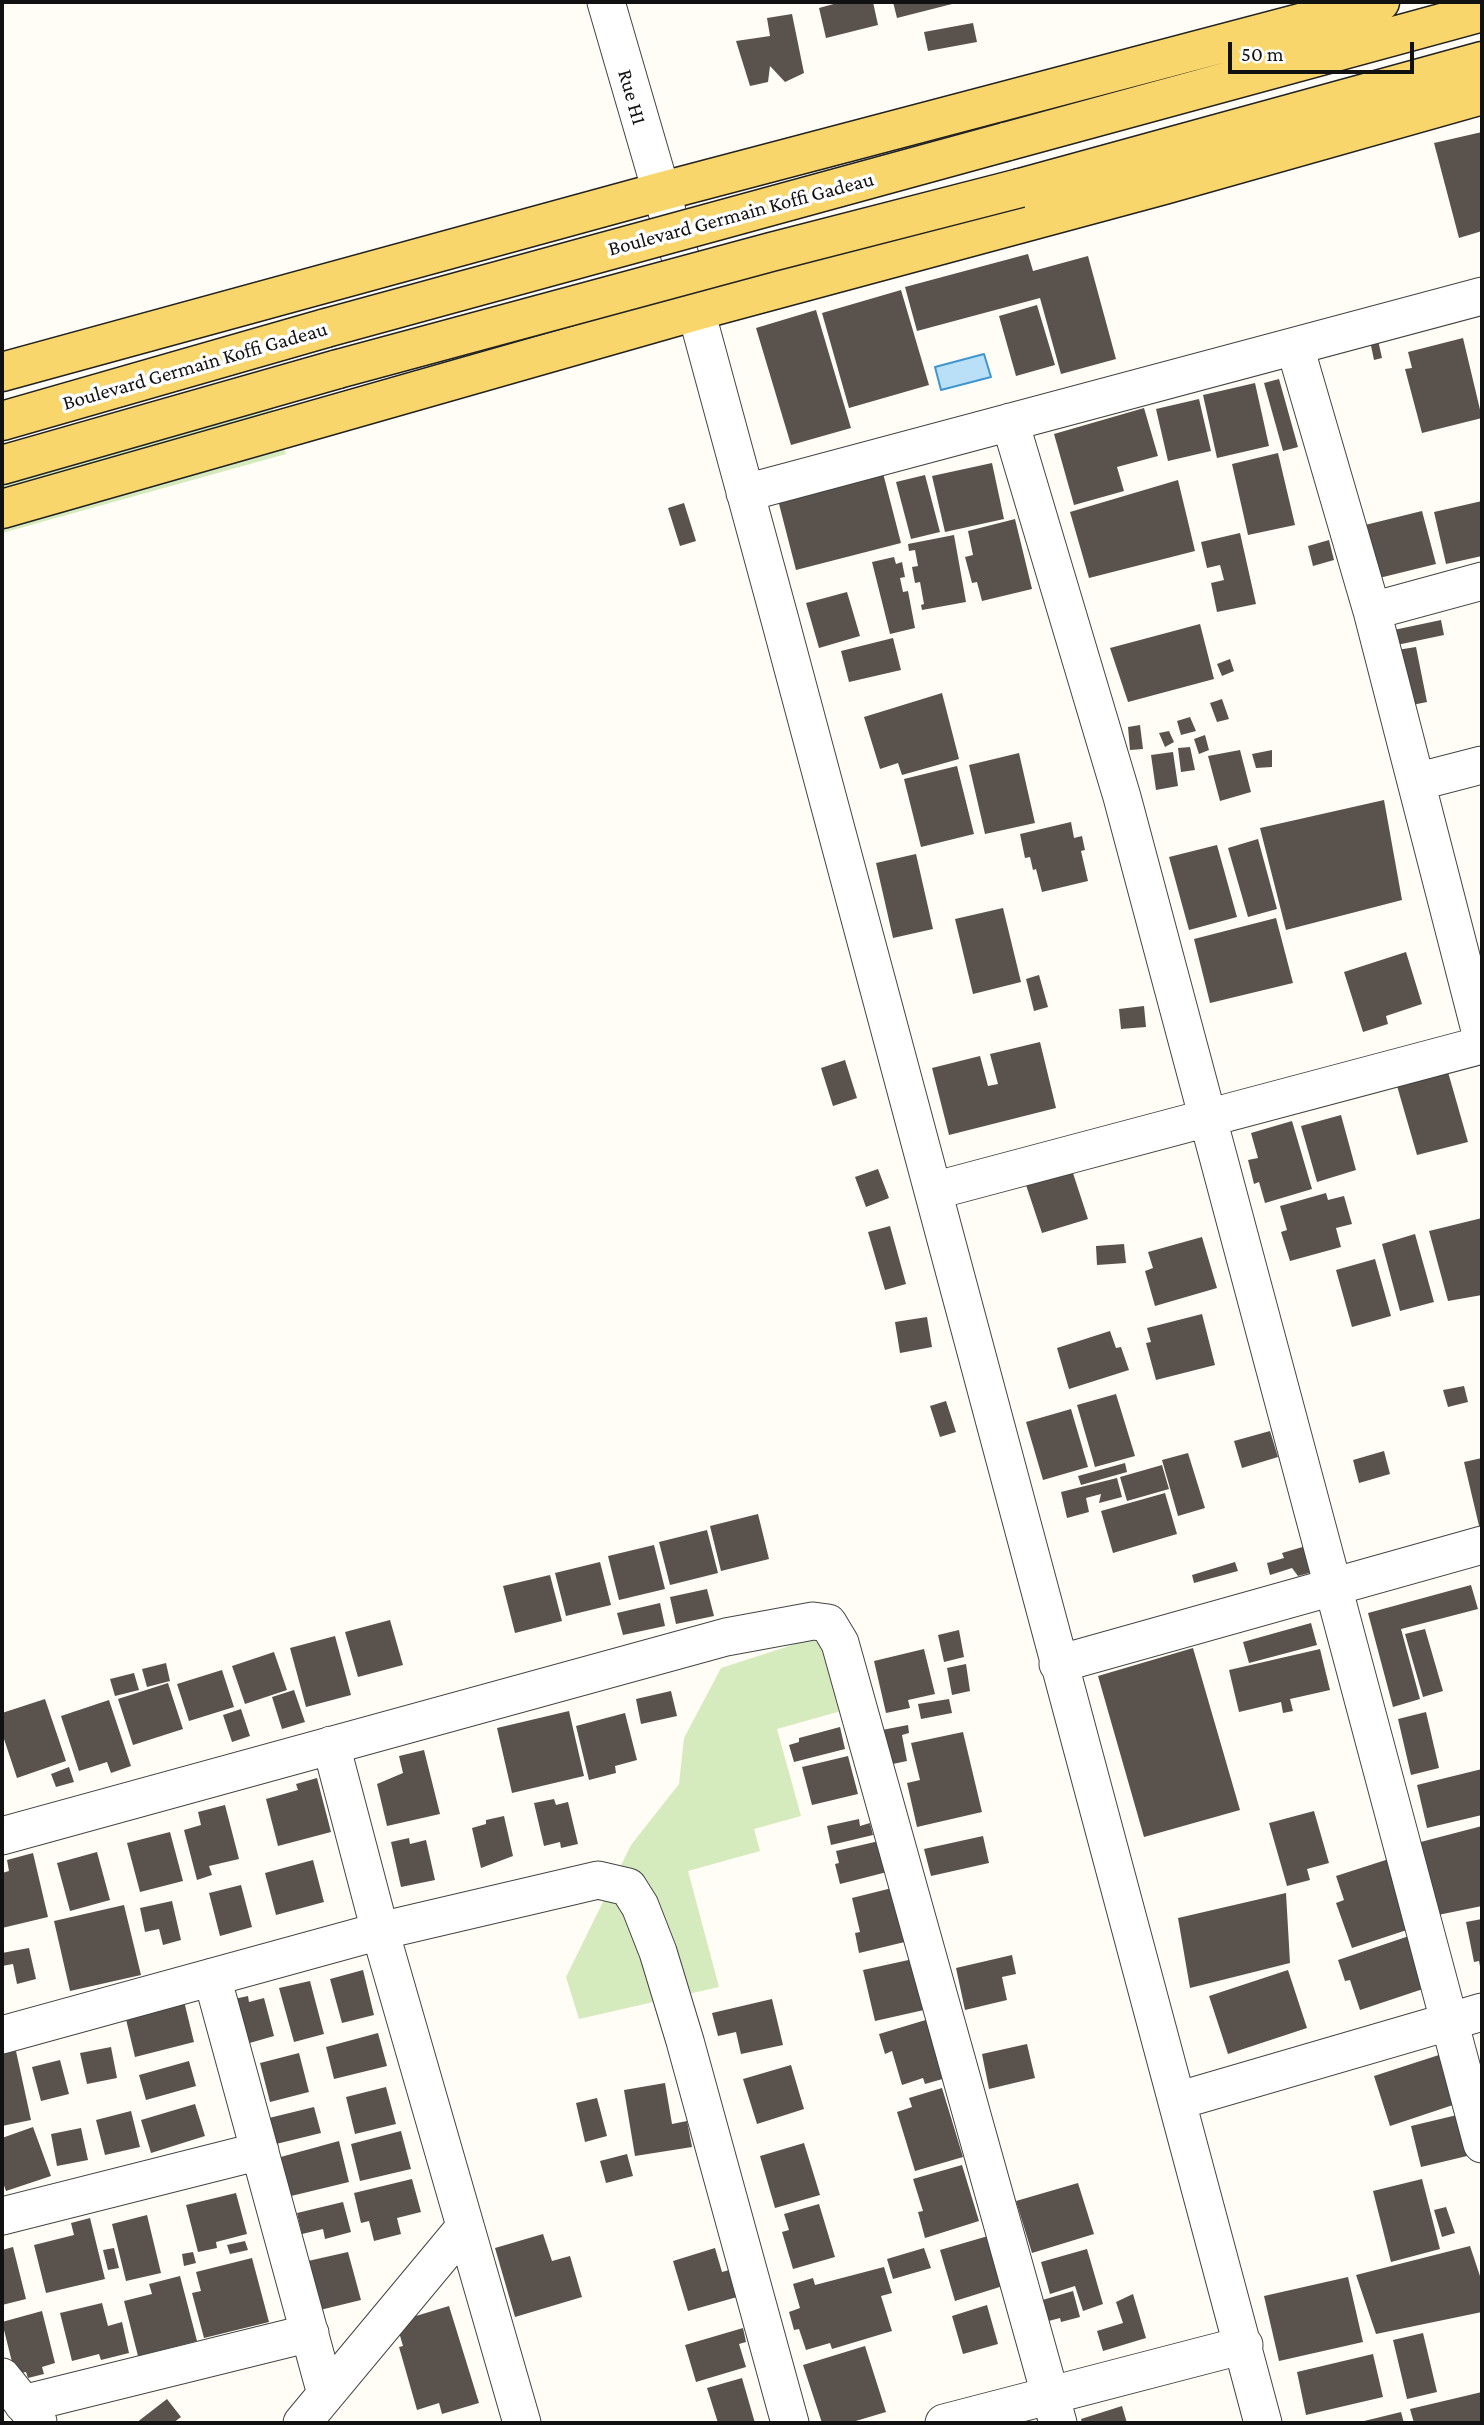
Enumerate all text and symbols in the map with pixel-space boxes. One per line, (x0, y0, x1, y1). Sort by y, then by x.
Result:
scale bar (1232, 28, 1418, 72)
text: 50 m (1241, 42, 1284, 66)
street label: Rue H1 (612, 66, 652, 128)
street label: Boulevard Germain Koffi Gadeau (605, 166, 877, 262)
street label: Boulevard Germain Koffi Gadeau (60, 316, 330, 416)

